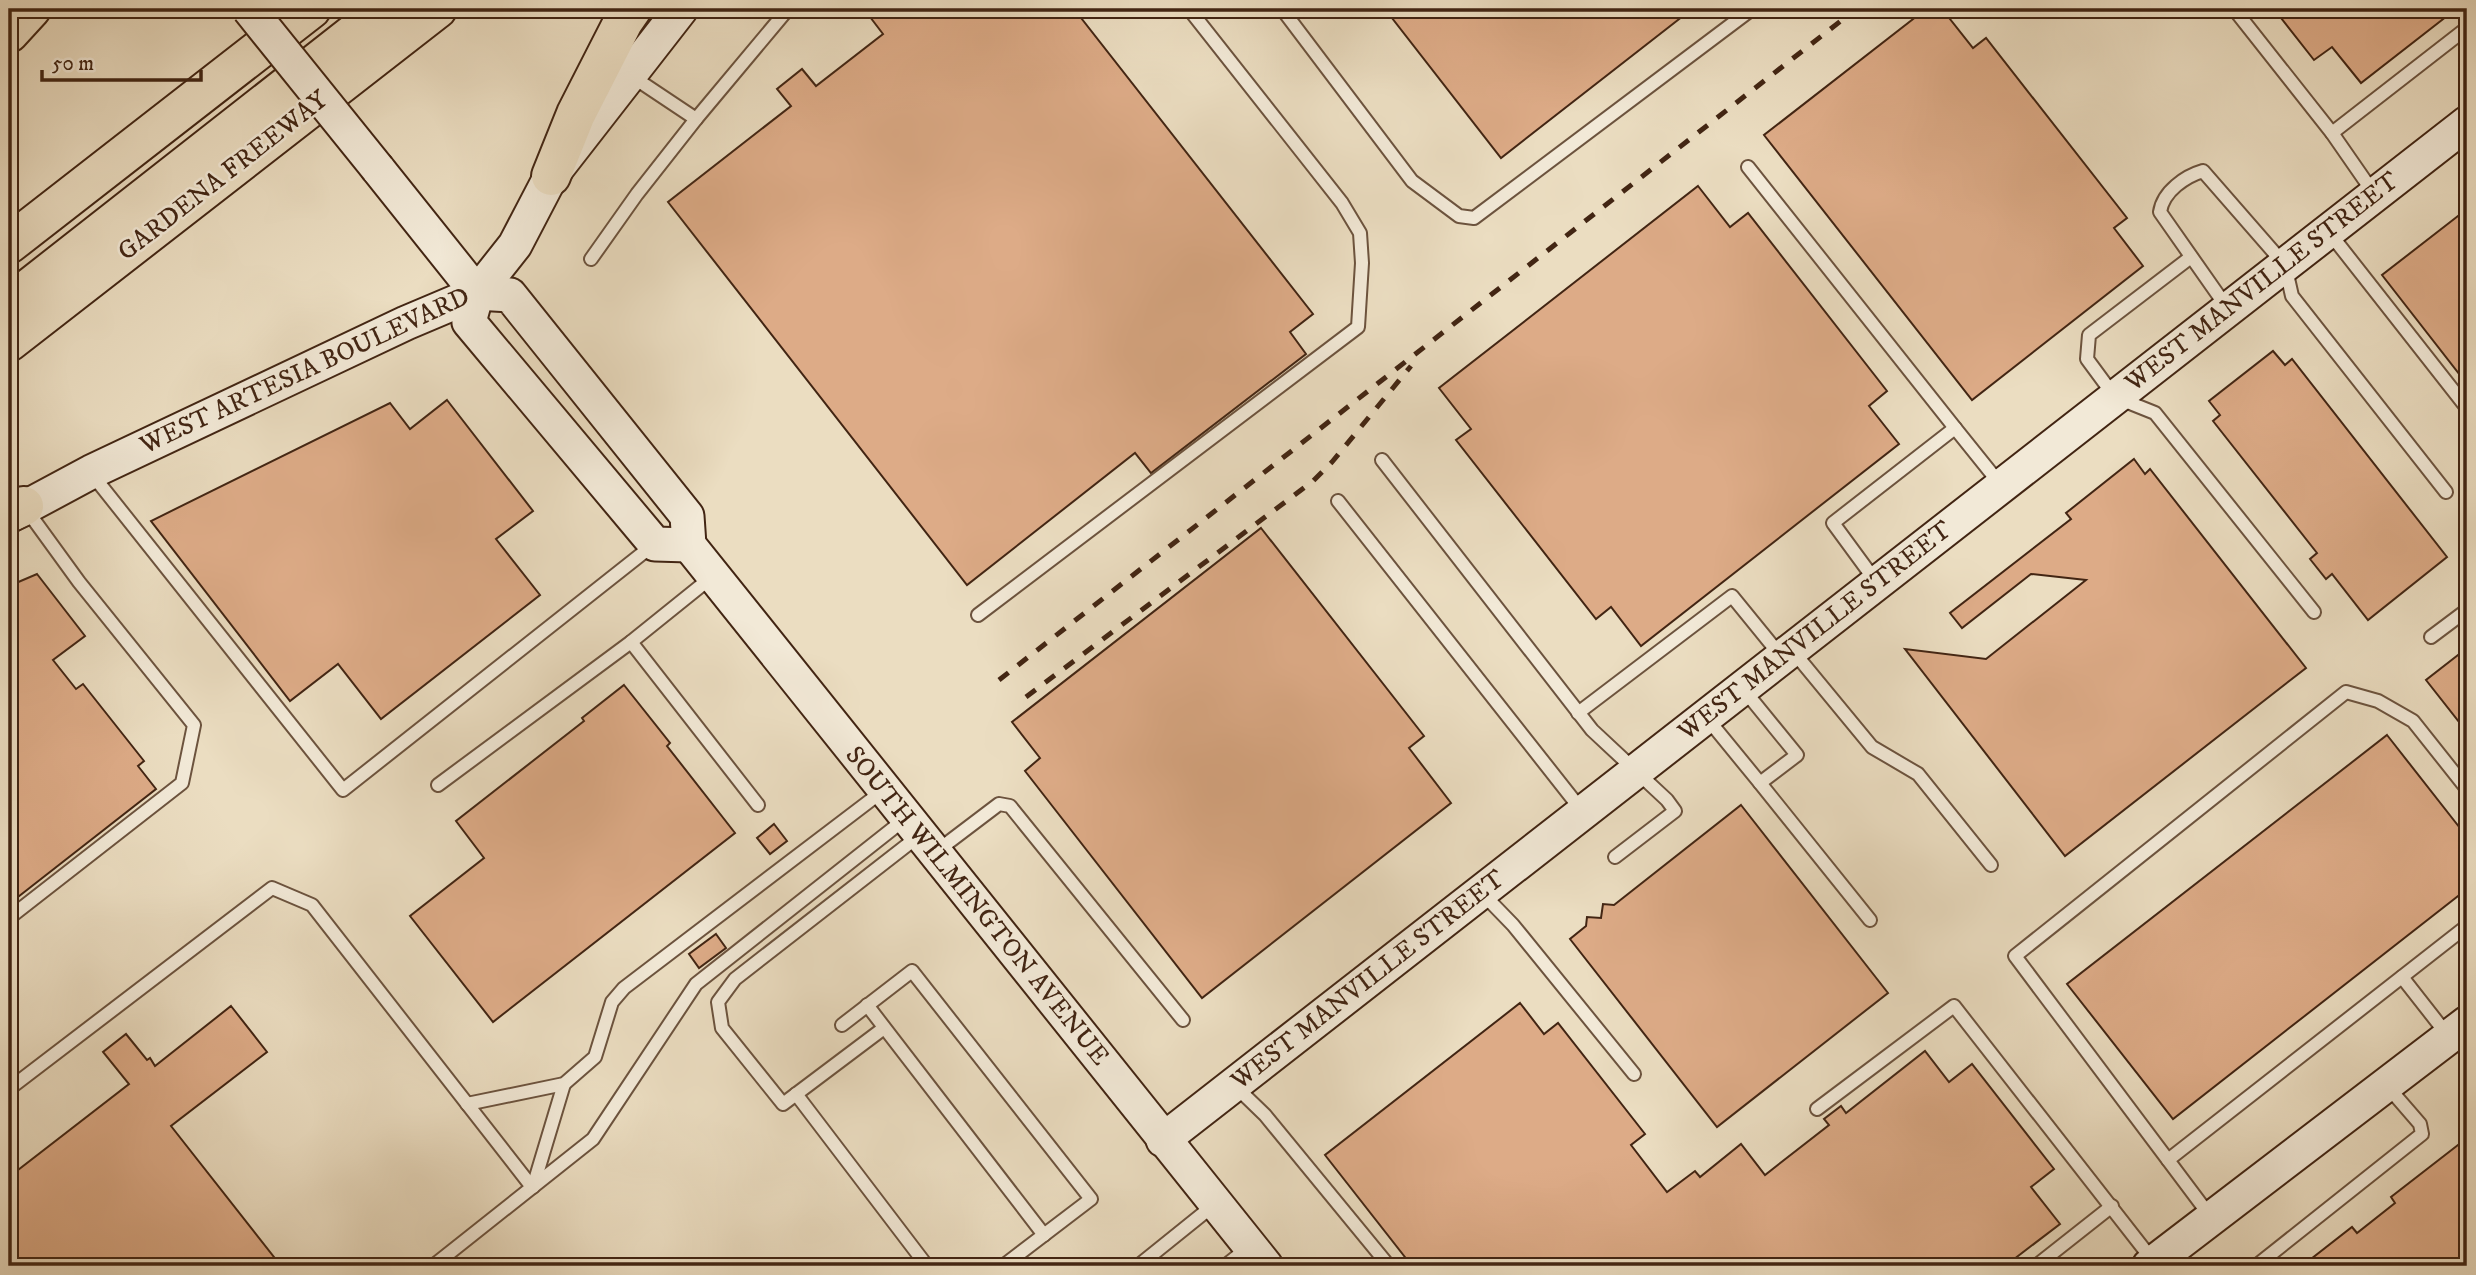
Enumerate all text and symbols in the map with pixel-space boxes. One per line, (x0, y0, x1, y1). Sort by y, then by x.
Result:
scale bar (42, 38, 201, 82)
text: 50 m (52, 51, 94, 77)
street label: GARDENA FREEWAY (111, 83, 335, 268)
street label: WEST MANVILLE STREET (2118, 165, 2406, 400)
street label: WEST ARTESIA BOULEVARD (134, 280, 475, 462)
street label: WEST MANVILLE STREET (1671, 514, 1959, 749)
street label: SOUTH WILMINGTON AVENUE (838, 740, 1116, 1072)
street label: WEST MANVILLE STREET (1224, 863, 1512, 1098)

